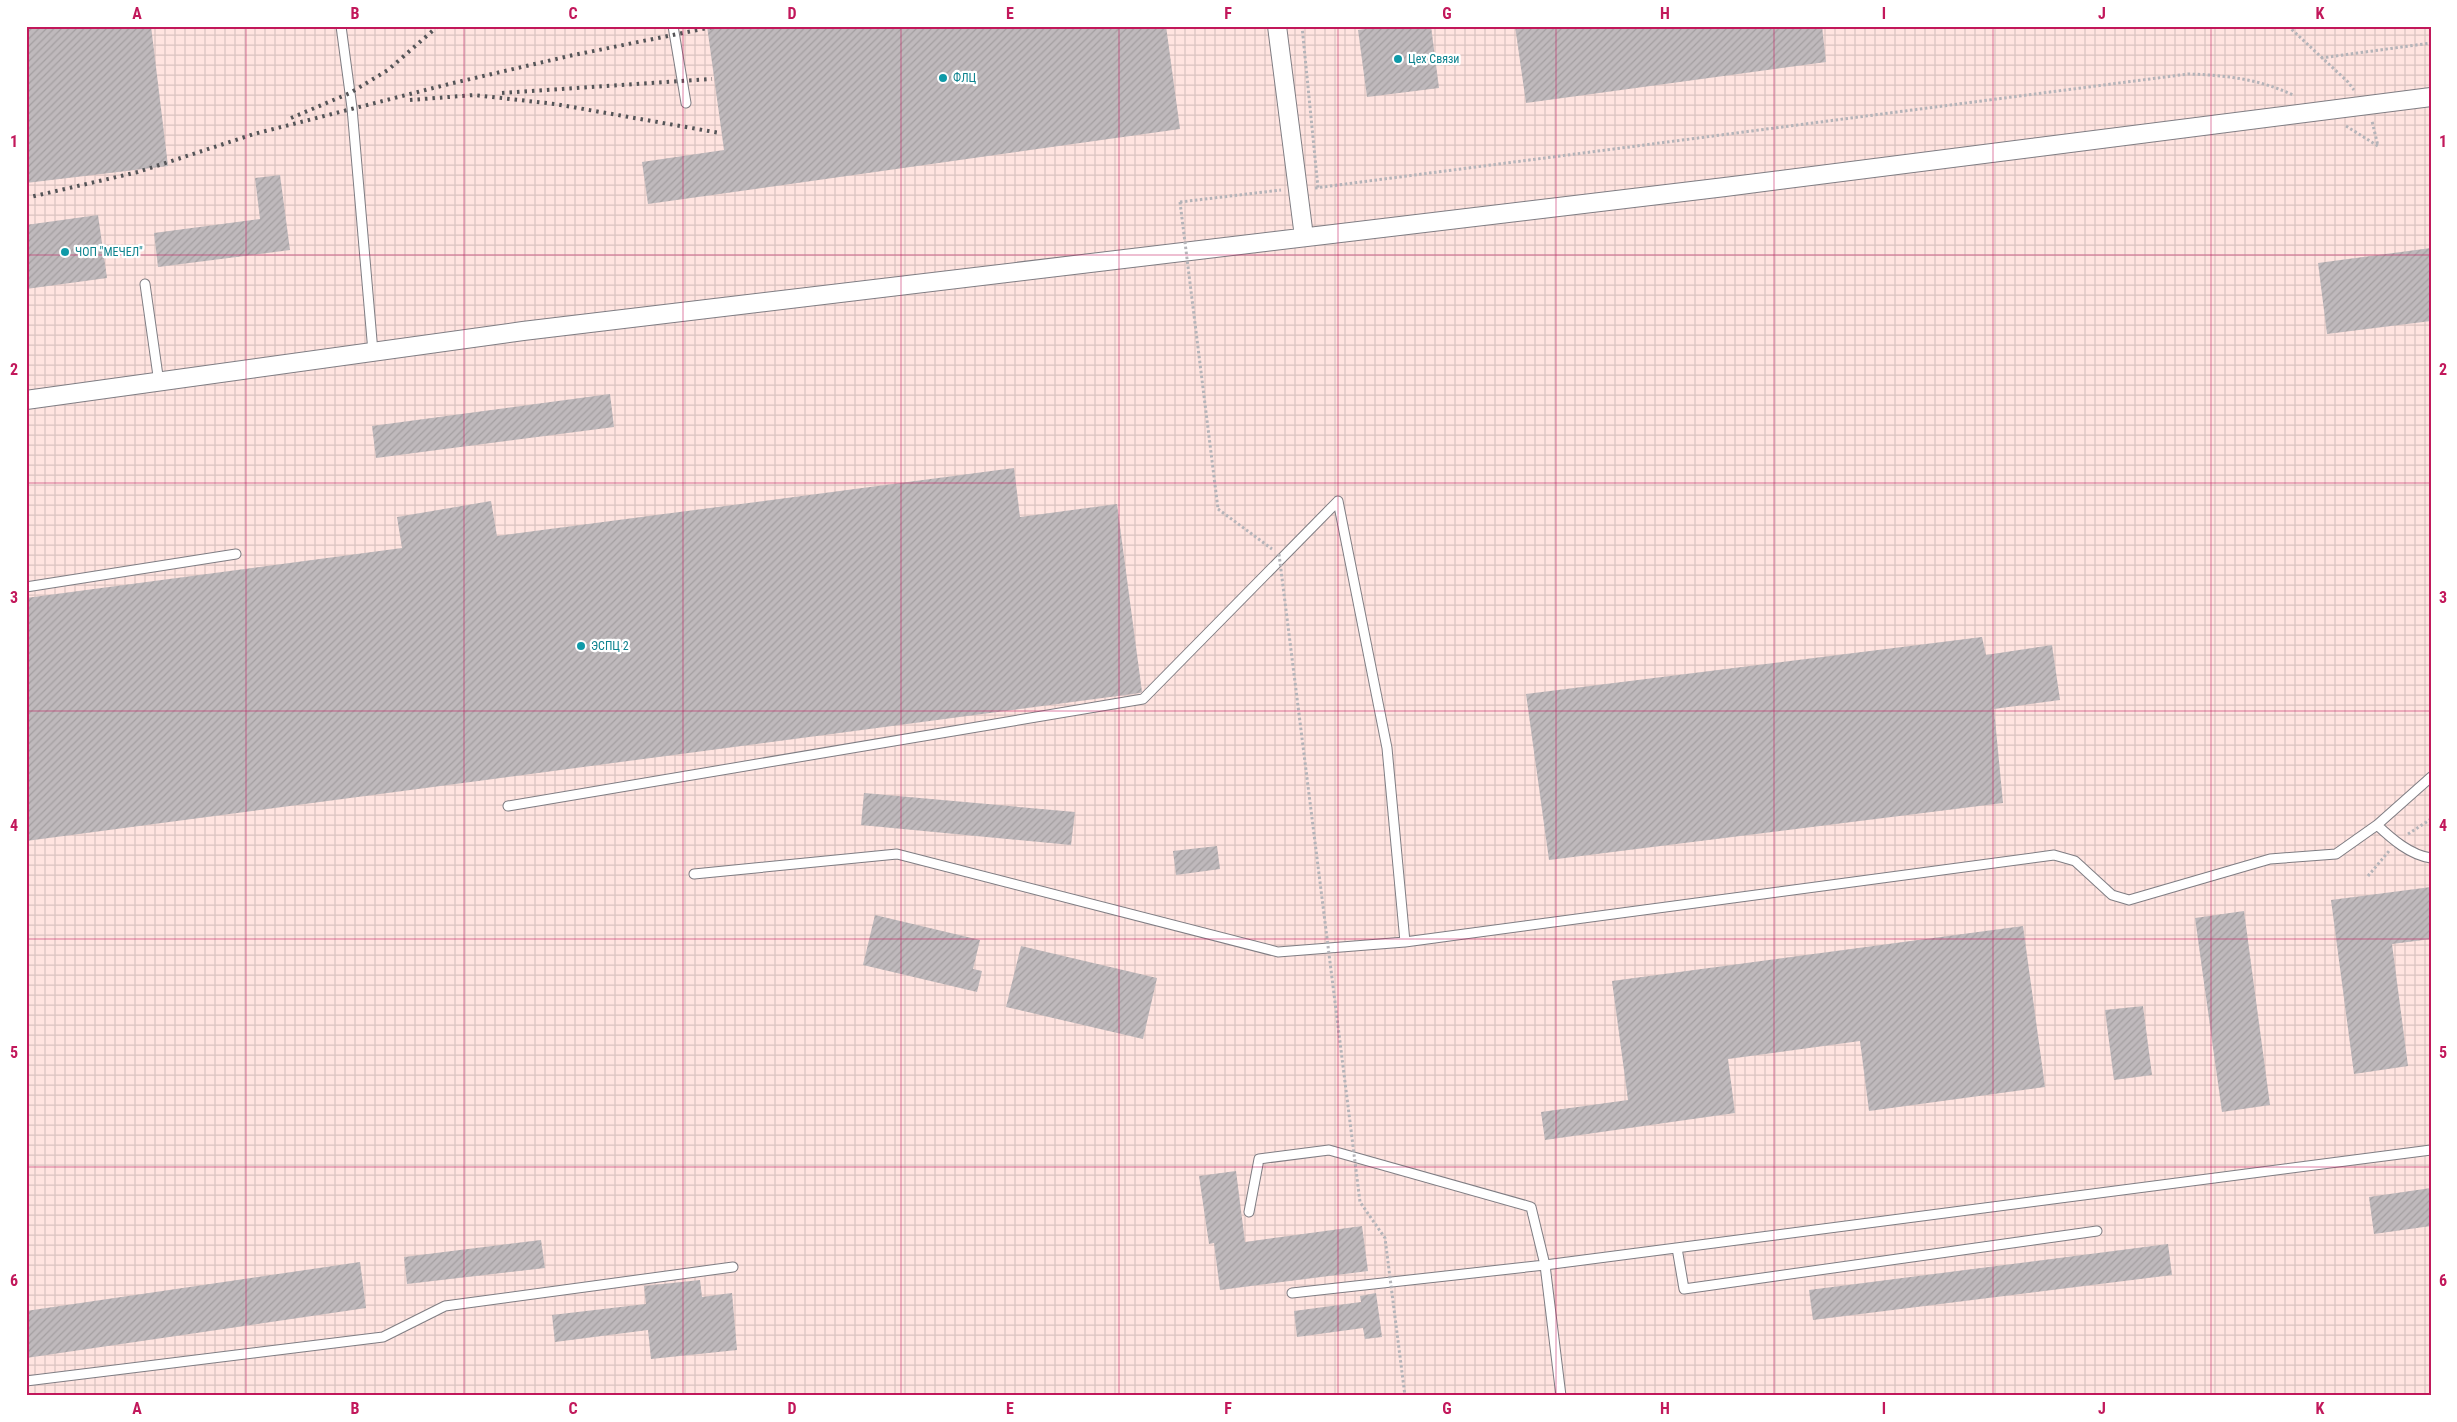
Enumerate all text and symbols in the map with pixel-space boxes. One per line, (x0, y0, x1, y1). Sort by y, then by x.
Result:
text: A (132, 4, 142, 23)
text: B (351, 4, 360, 23)
text: C (568, 4, 578, 23)
text: D (787, 4, 797, 23)
text: E (1006, 4, 1014, 23)
text: F (1224, 4, 1232, 23)
text: G (1442, 4, 1452, 23)
text: H (1660, 4, 1670, 23)
text: I (1882, 4, 1886, 23)
text: J (2098, 4, 2106, 23)
text: K (2316, 4, 2325, 23)
place label: Цех Связи (1408, 52, 1459, 66)
marker: Цех Связи (1392, 53, 1404, 65)
place label: ФЛЦ (953, 71, 977, 85)
marker: ФЛЦ (937, 72, 949, 84)
text: 1 (10, 132, 18, 151)
text: 1 (2439, 132, 2447, 151)
place label: ЧОП "МЕЧЕЛ" (75, 245, 143, 259)
marker: ЧОП "МЕЧЕЛ" (59, 246, 71, 258)
text: 2 (10, 360, 18, 379)
text: 2 (2439, 360, 2447, 379)
text: 3 (10, 588, 18, 607)
text: 3 (2439, 588, 2447, 607)
place label: ЭСПЦ 2 (591, 639, 629, 653)
marker: ЭСПЦ 2 (575, 640, 587, 652)
text: 4 (10, 816, 18, 835)
text: 4 (2439, 816, 2447, 835)
text: 5 (10, 1043, 18, 1062)
text: 5 (2439, 1043, 2447, 1062)
text: 6 (10, 1271, 18, 1290)
text: 6 (2439, 1271, 2447, 1290)
text: A (132, 1399, 142, 1418)
text: B (351, 1399, 360, 1418)
text: C (568, 1399, 578, 1418)
text: D (787, 1399, 797, 1418)
text: E (1006, 1399, 1014, 1418)
text: F (1224, 1399, 1232, 1418)
text: G (1442, 1399, 1452, 1418)
text: H (1660, 1399, 1670, 1418)
text: I (1882, 1399, 1886, 1418)
text: J (2098, 1399, 2106, 1418)
text: K (2316, 1399, 2325, 1418)

